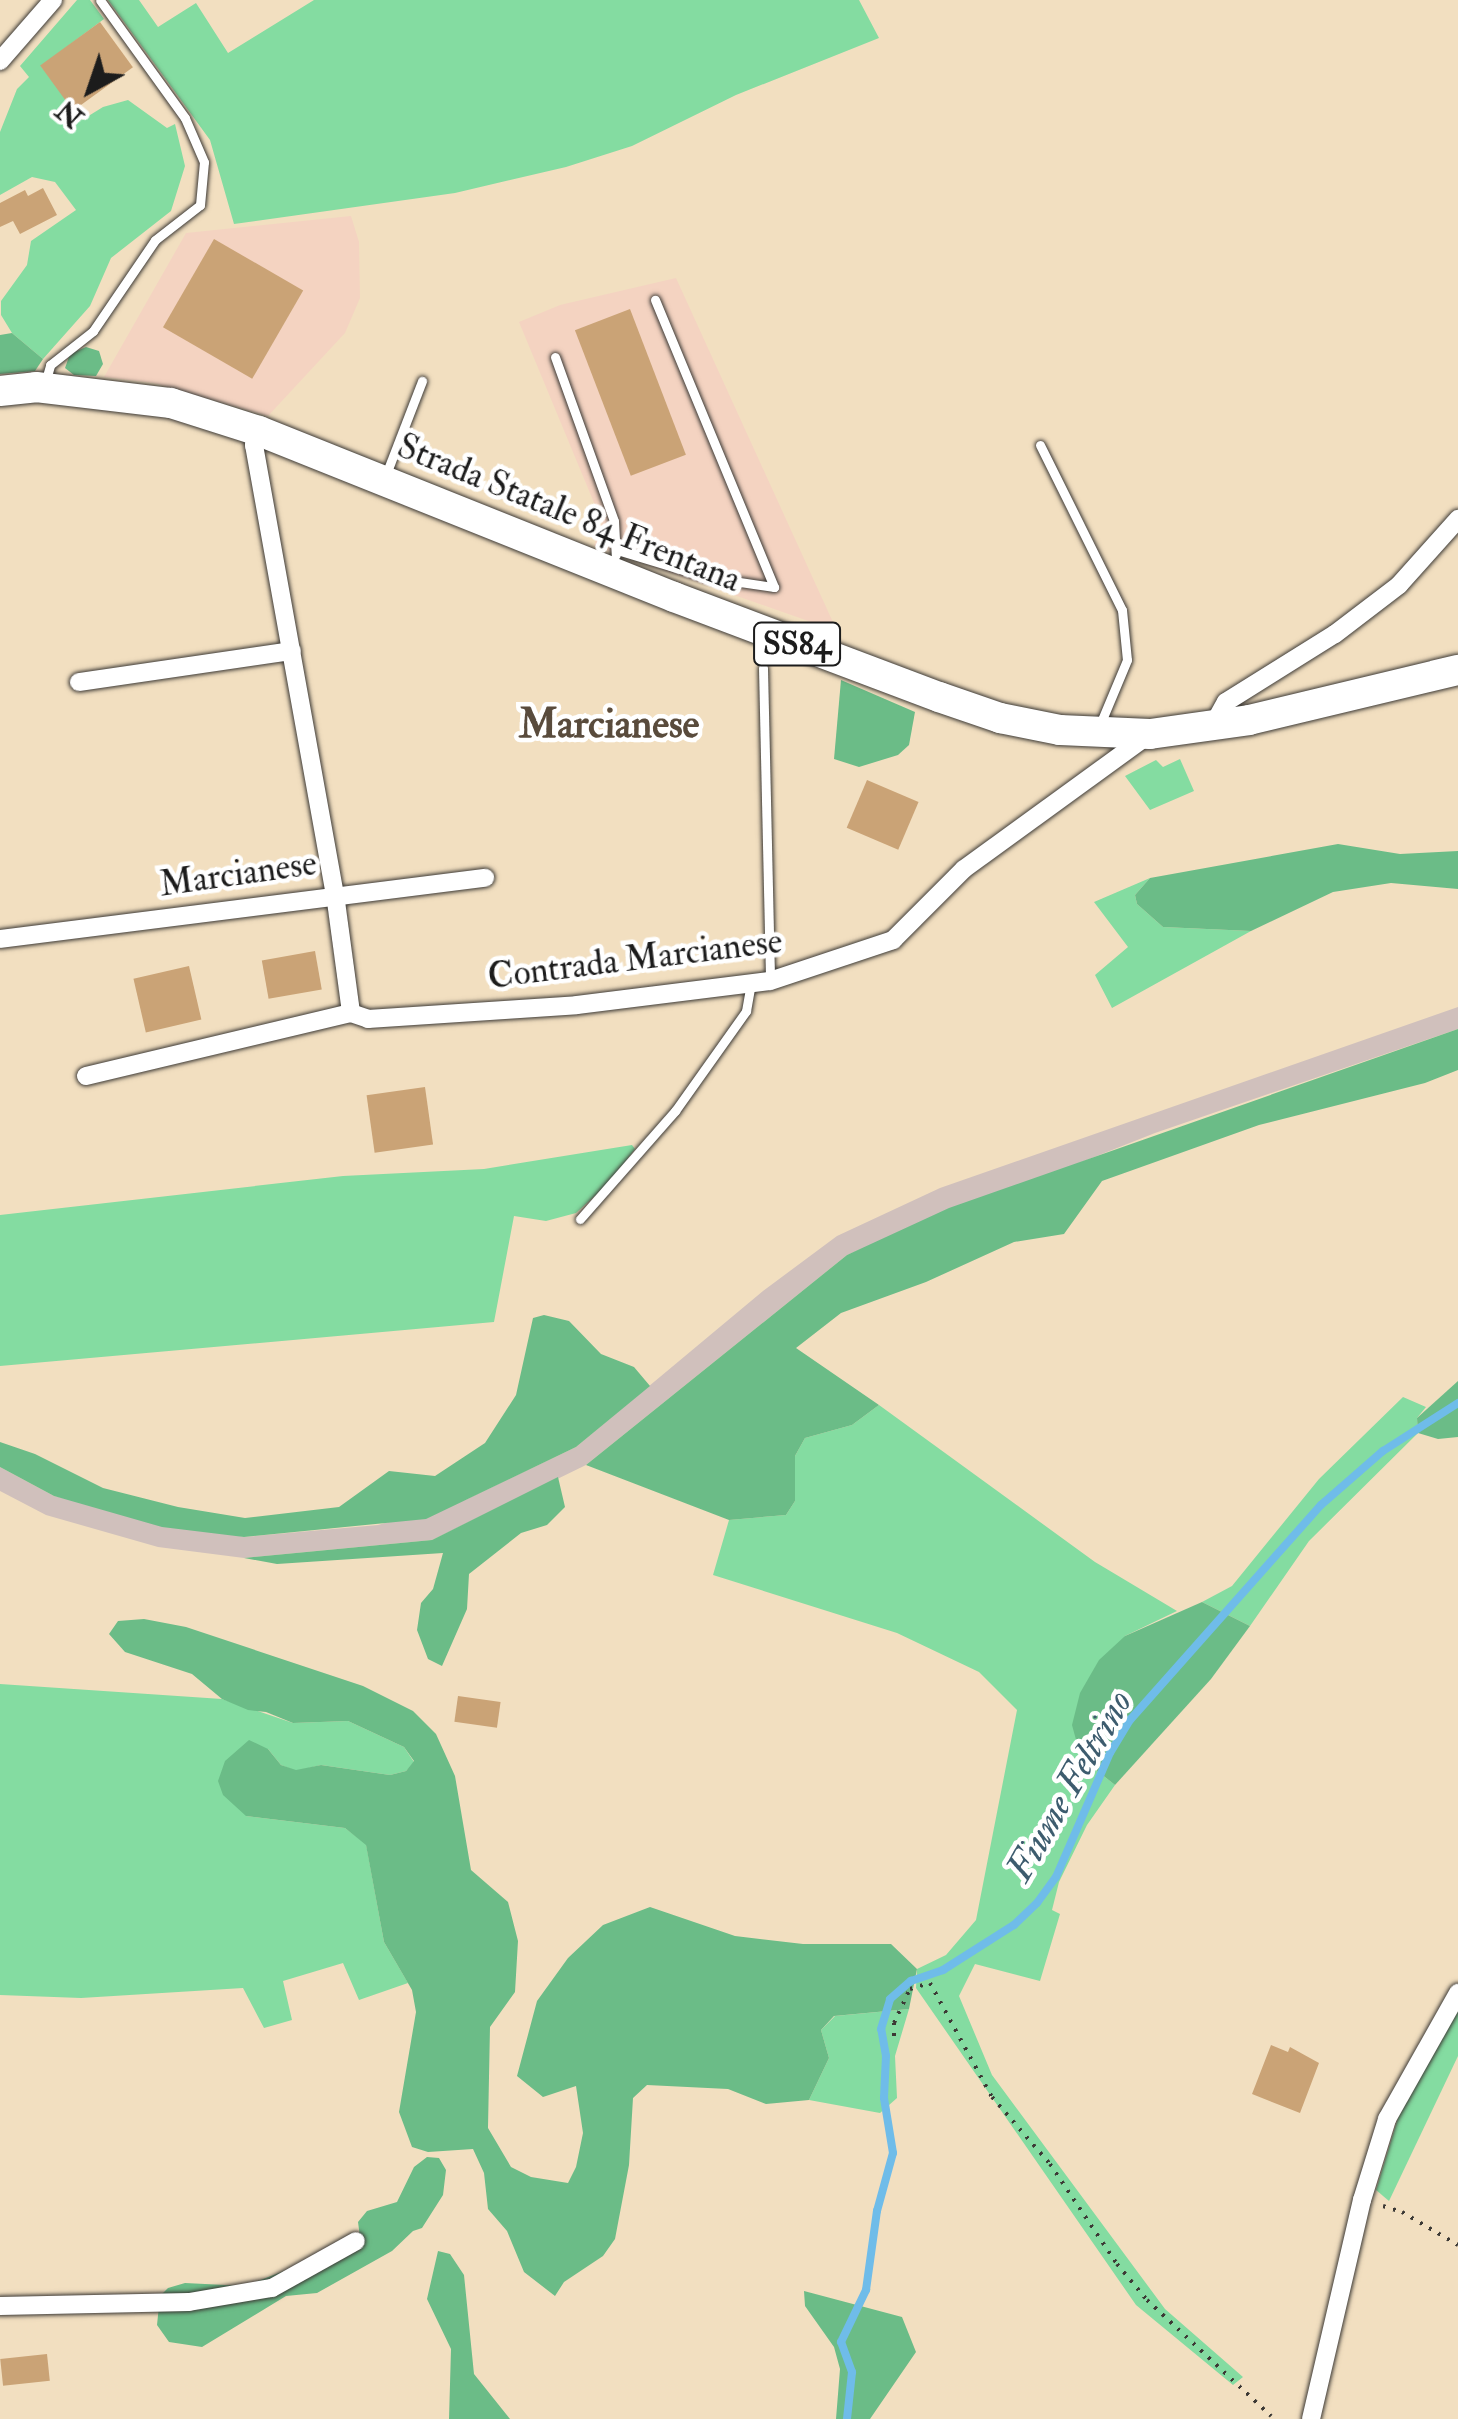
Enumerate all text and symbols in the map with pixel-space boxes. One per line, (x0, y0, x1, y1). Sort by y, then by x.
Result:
north arrow (40, 40, 140, 140)
text: N (50, 92, 91, 135)
street label: Strada Statale 84 Frentana (391, 425, 747, 601)
road number: SS84 (752, 617, 842, 671)
district label: Marcianese (519, 701, 699, 749)
street label: Marcianese (157, 842, 319, 906)
street label: Contrada Marcianese (485, 920, 785, 998)
water label: Fiume Feltrino (997, 1683, 1143, 1889)

